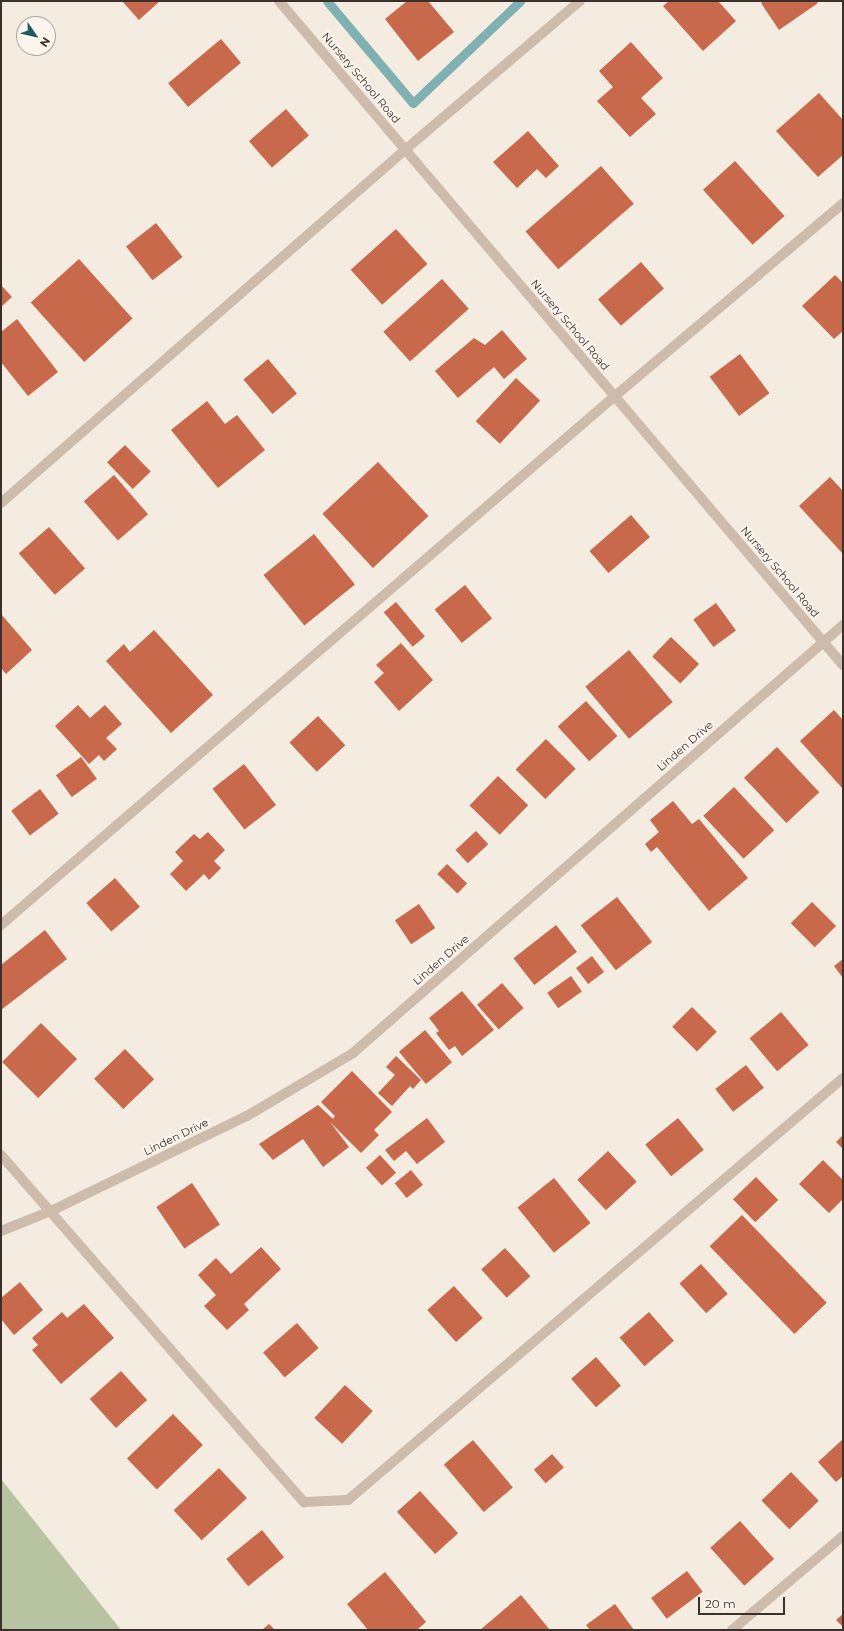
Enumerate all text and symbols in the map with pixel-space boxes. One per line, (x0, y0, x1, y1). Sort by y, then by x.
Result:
north arrow (16, 16, 56, 56)
street label: Nursery School Road (319, 30, 403, 126)
text: N (37, 35, 53, 50)
street label: Nursery School Road (528, 277, 612, 373)
street label: Nursery School Road (738, 524, 822, 620)
street label: Linden Drive (654, 718, 716, 774)
street label: Linden Drive (410, 932, 472, 988)
street label: Linden Drive (142, 1116, 210, 1158)
scale bar (700, 1589, 787, 1615)
text: 20 m (705, 1596, 736, 1611)

